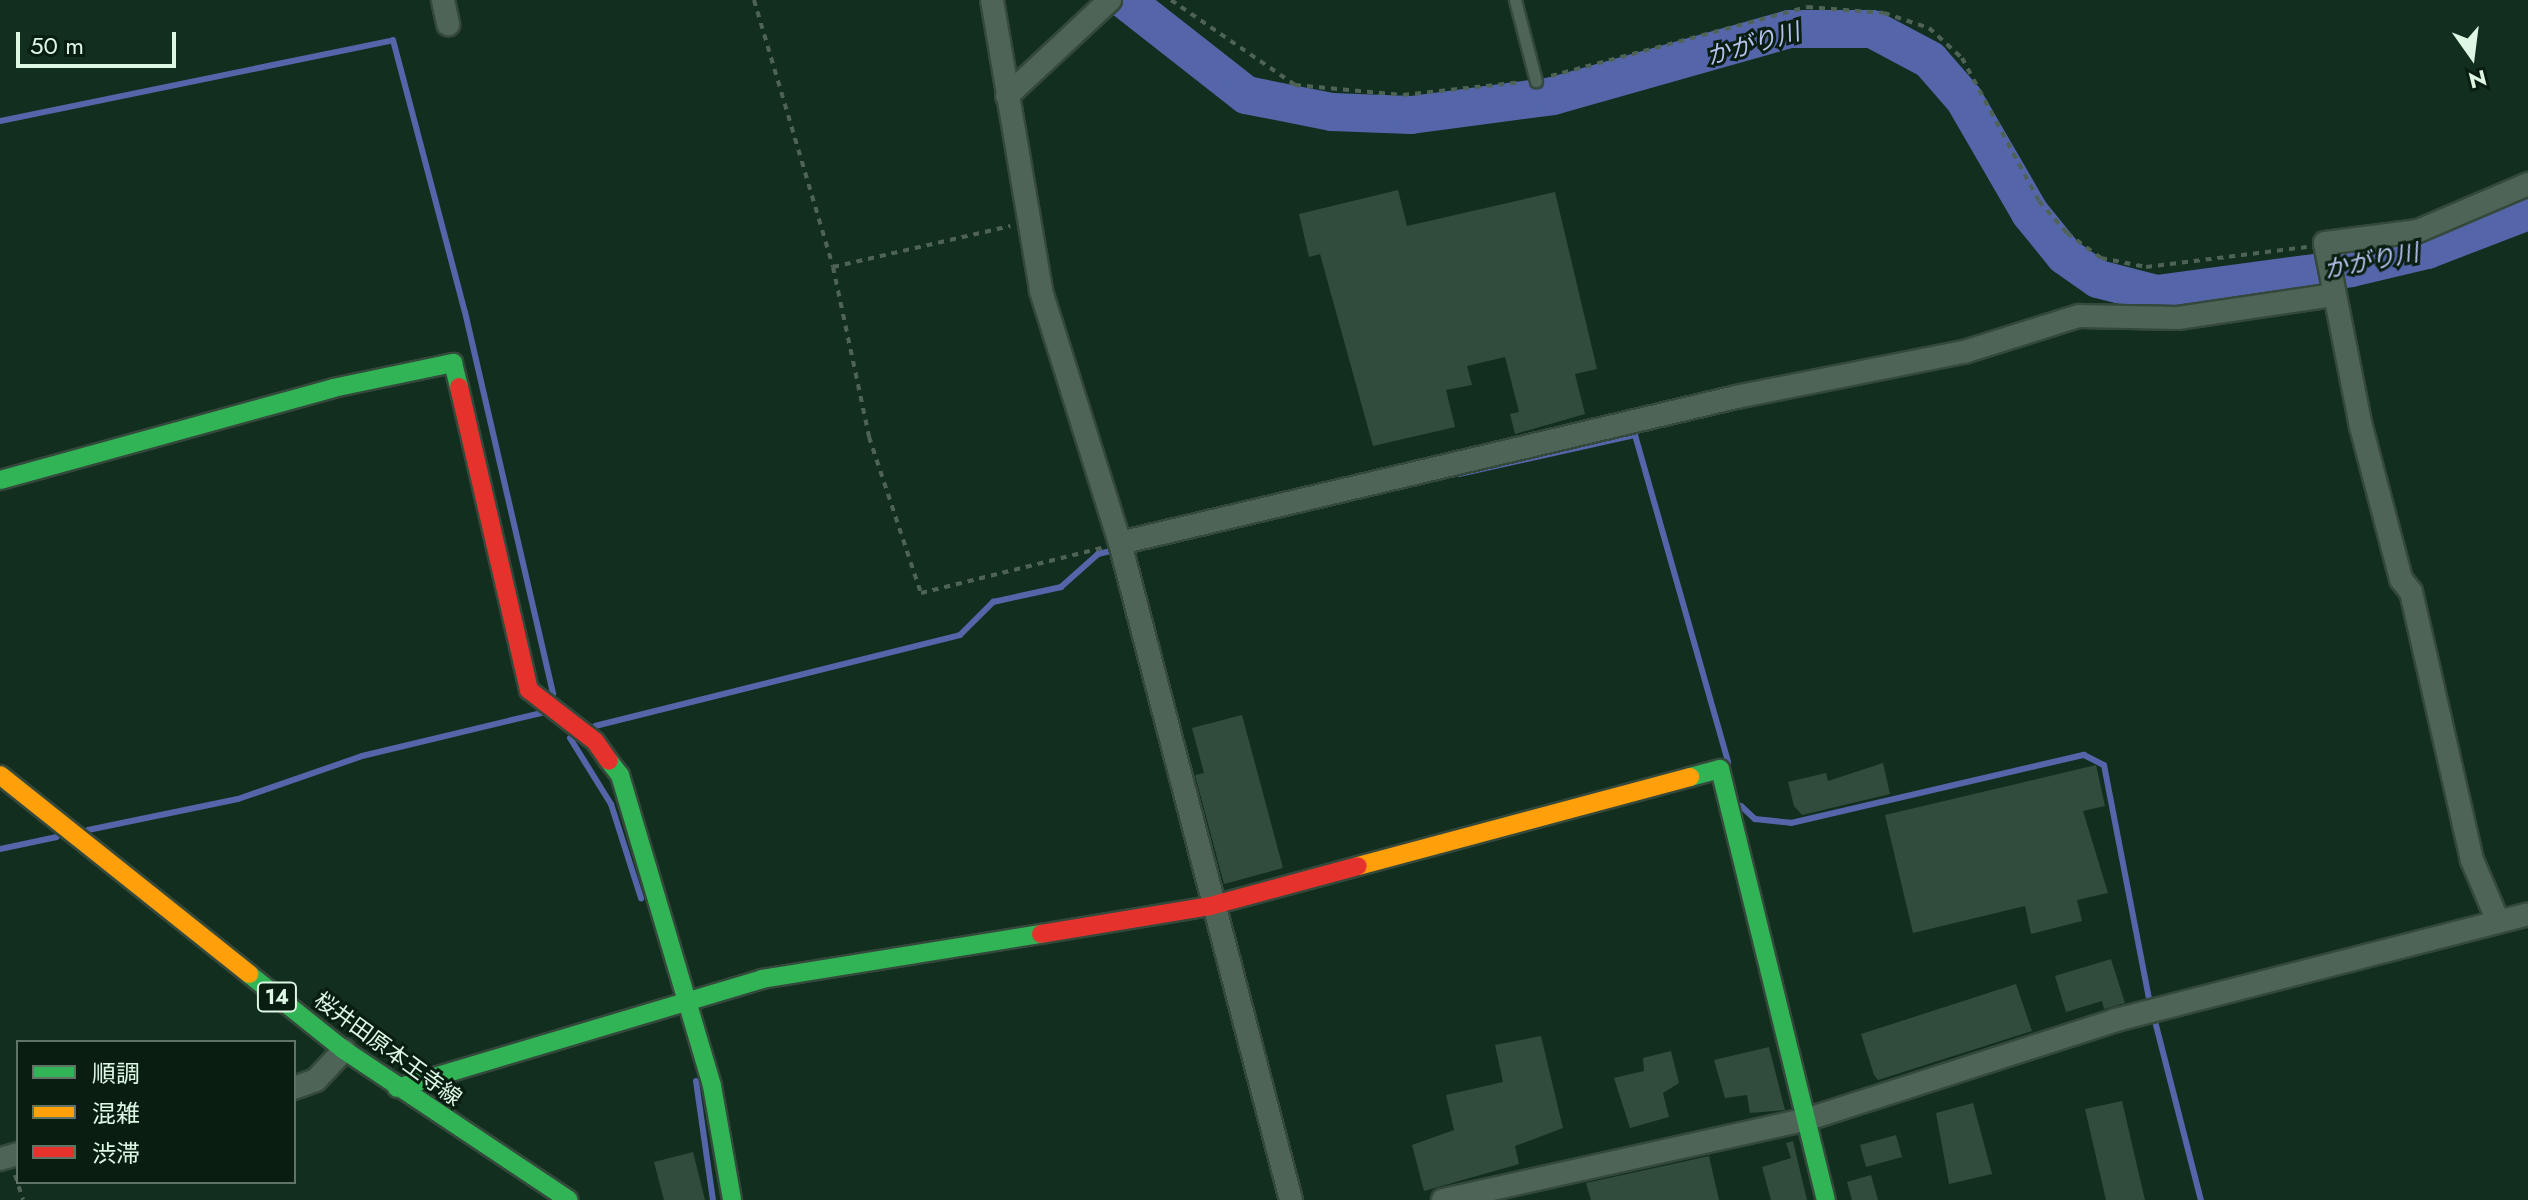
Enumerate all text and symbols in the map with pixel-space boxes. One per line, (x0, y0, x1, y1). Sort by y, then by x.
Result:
scale bar (20, 16, 180, 66)
north arrow (2432, 16, 2512, 96)
water label: かがり川 (1703, 17, 1803, 71)
text: 50 m (30, 28, 84, 63)
text: N (2465, 62, 2490, 97)
water label: かがり川 (2321, 238, 2421, 284)
road number: 14 (255, 981, 299, 1013)
street label: 桜井田原本王寺線 (309, 987, 467, 1111)
legend (16, 1040, 296, 1184)
text: 順調 (92, 1056, 140, 1091)
text: 混雑 (92, 1096, 140, 1131)
text: 渋滞 (92, 1136, 140, 1171)

